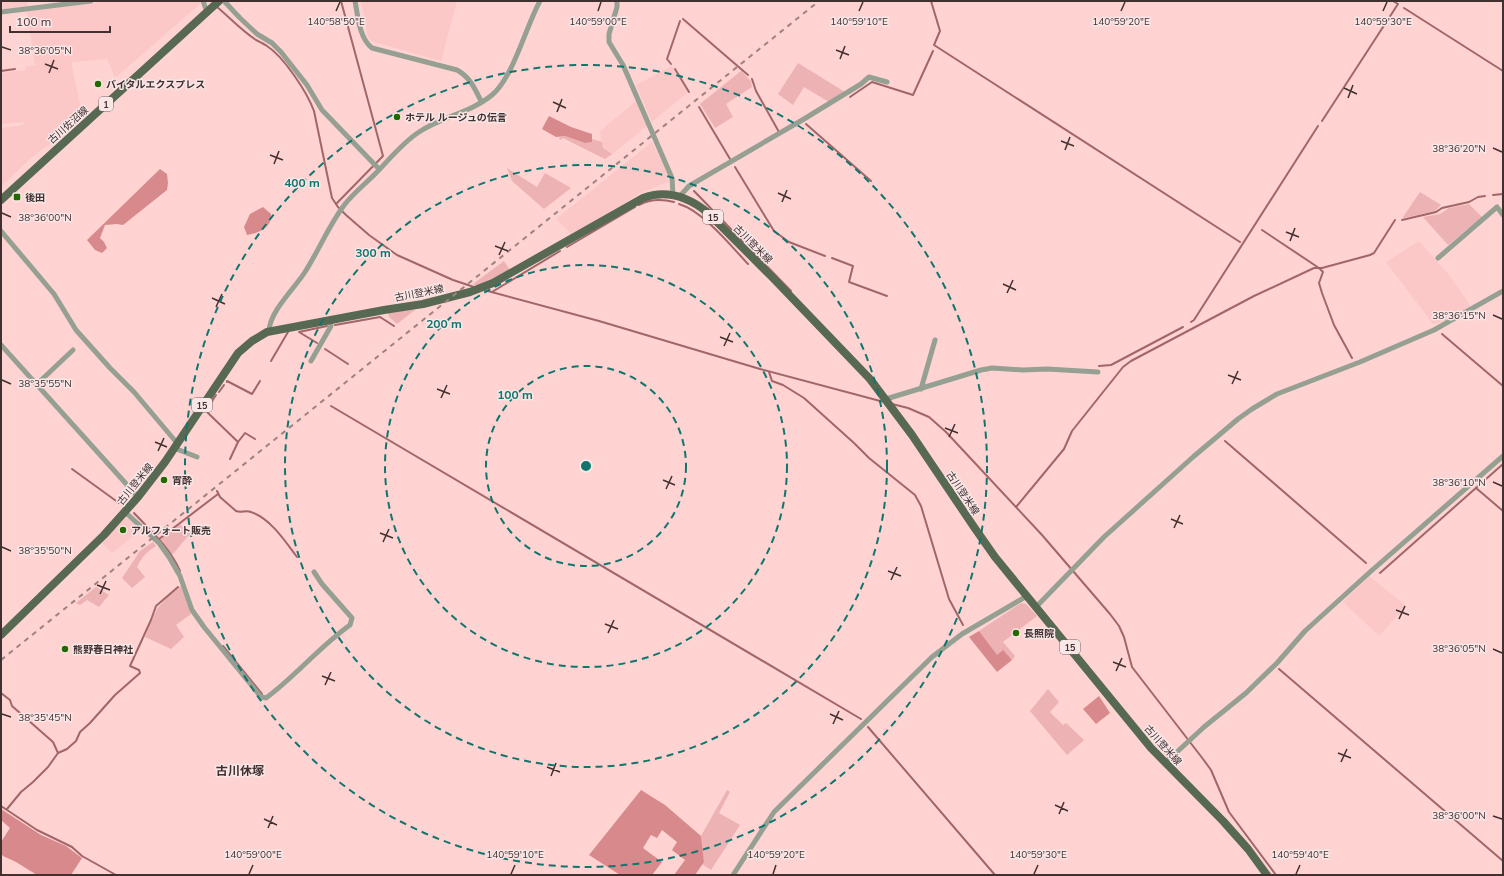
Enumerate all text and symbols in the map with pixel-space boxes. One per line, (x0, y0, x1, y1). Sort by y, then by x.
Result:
scale bar (10, 8, 110, 34)
text: 100 m (16, 14, 51, 29)
text: 140°58'50"E (307, 15, 365, 28)
text: 140°59'00"E (569, 15, 627, 28)
text: 140°59'10"E (830, 15, 888, 28)
text: 140°59'20"E (1092, 15, 1150, 28)
text: 140°59'30"E (1354, 15, 1412, 28)
text: 38°36'05"N (18, 44, 72, 57)
place label: バイタルエクスプレス (106, 78, 205, 91)
marker: バイタルエクスプレス (93, 79, 103, 89)
road number: 1 (99, 97, 113, 111)
street label: 古川佐沼線 (45, 103, 91, 147)
place label: ホテル ルージュの伝言 (405, 111, 507, 124)
marker: ホテル ルージュの伝言 (392, 112, 402, 122)
text: 38°36'20"N (1432, 142, 1486, 155)
text: 400 m (284, 175, 320, 190)
place label: 後田 (25, 191, 45, 204)
marker: 後田 (12, 192, 22, 202)
road number: 15 (703, 210, 723, 224)
text: 38°36'00"N (18, 211, 72, 224)
street label: 古川登米線 (731, 222, 775, 266)
text: 300 m (355, 245, 391, 260)
street label: 古川登米線 (393, 282, 445, 304)
text: 38°36'15"N (1432, 309, 1486, 322)
text: 200 m (426, 316, 462, 331)
text: 38°35'55"N (18, 377, 72, 390)
text: 100 m (497, 387, 533, 402)
road number: 15 (192, 398, 212, 412)
centre of rings (579, 459, 593, 473)
street label: 古川登米線 (114, 460, 156, 508)
street label: 古川登米線 (944, 469, 982, 517)
place label: 宵酔 (172, 474, 192, 487)
marker: 宵酔 (159, 475, 169, 485)
text: 38°36'10"N (1432, 476, 1486, 489)
place label: アルフォート販売 (131, 524, 211, 537)
marker: アルフォート販売 (118, 525, 128, 535)
text: 38°35'50"N (18, 544, 72, 557)
place label: 長照院 (1024, 627, 1054, 640)
marker: 長照院 (1011, 628, 1021, 638)
road number: 15 (1060, 640, 1080, 654)
text: 38°36'05"N (1432, 642, 1486, 655)
place label: 熊野春日神社 (73, 643, 134, 656)
marker: 熊野春日神社 (60, 644, 70, 654)
text: 38°35'45"N (18, 711, 72, 724)
street label: 古川登米線 (1141, 722, 1185, 768)
district label: 古川休塚 (216, 763, 264, 778)
text: 38°36'00"N (1432, 809, 1486, 822)
text: 140°59'00"E (224, 848, 282, 861)
text: 140°59'10"E (486, 848, 544, 861)
text: 140°59'20"E (747, 848, 805, 861)
text: 140°59'30"E (1009, 848, 1067, 861)
text: 140°59'40"E (1271, 848, 1329, 861)

